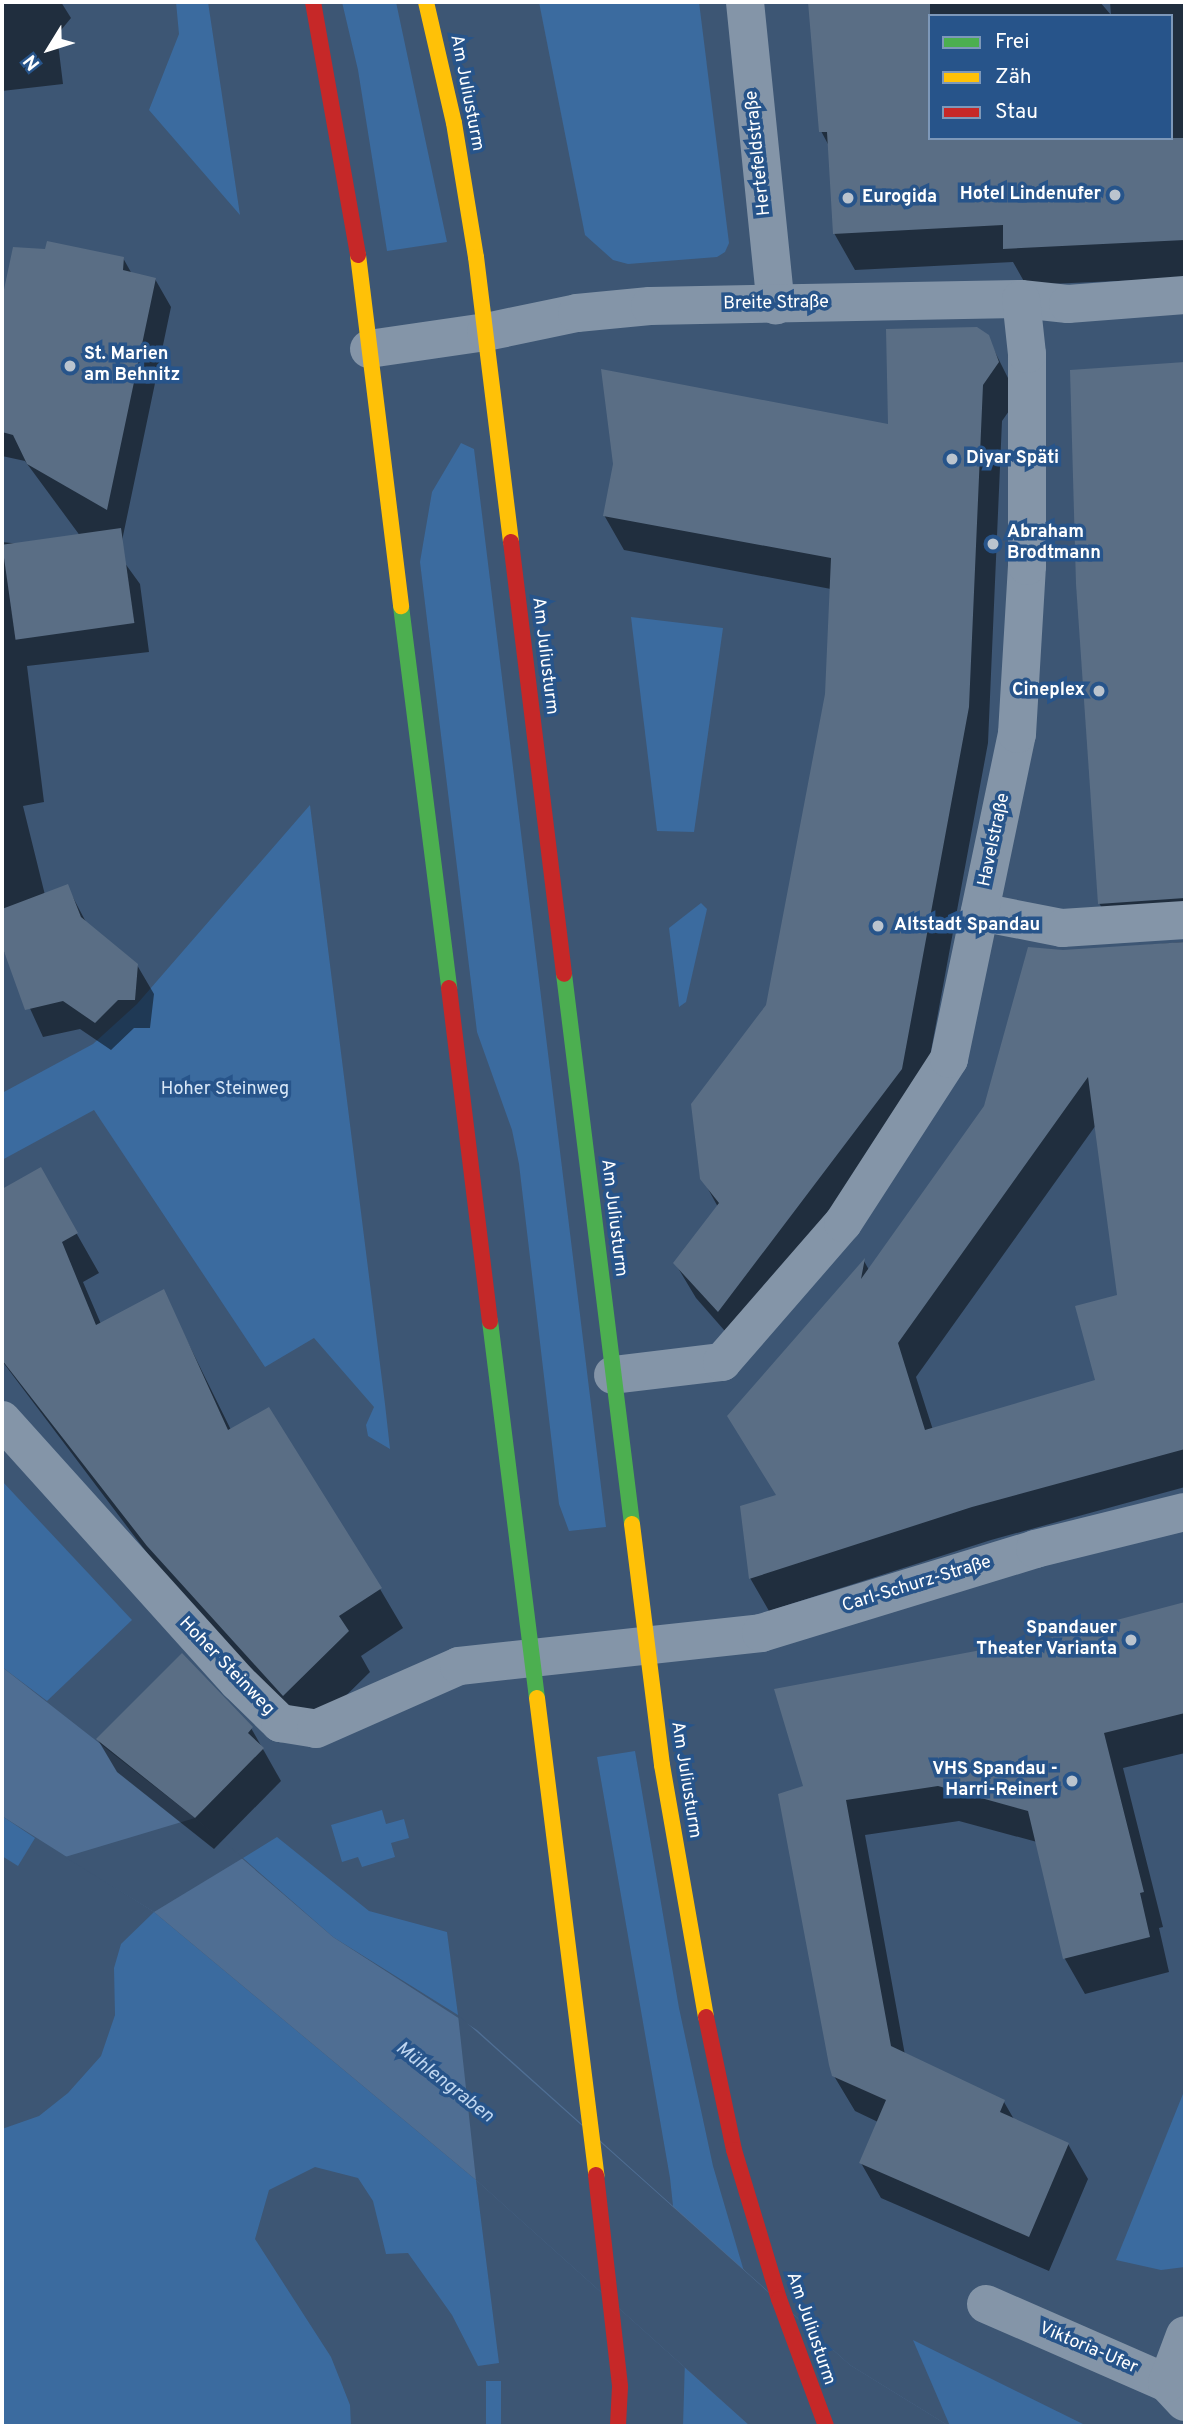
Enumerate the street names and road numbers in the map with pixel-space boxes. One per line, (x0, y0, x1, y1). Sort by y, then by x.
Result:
street label: Am Juliusturm (444, 33, 488, 153)
street label: Hertefeldstraße (742, 89, 776, 217)
street label: Breite Straße (723, 292, 829, 316)
street label: Am Juliusturm (526, 596, 562, 716)
street label: Havelstraße (975, 791, 1015, 889)
street label: Am Juliusturm (595, 1158, 631, 1278)
street label: Carl-Schurz-Straße (840, 1552, 994, 1618)
street label: Hoher Steinweg (174, 1613, 278, 1721)
street label: Am Juliusturm (665, 1720, 705, 1840)
street label: Am Juliusturm (781, 2270, 839, 2388)
street label: Viktoria-Ufer (1035, 2319, 1141, 2379)

